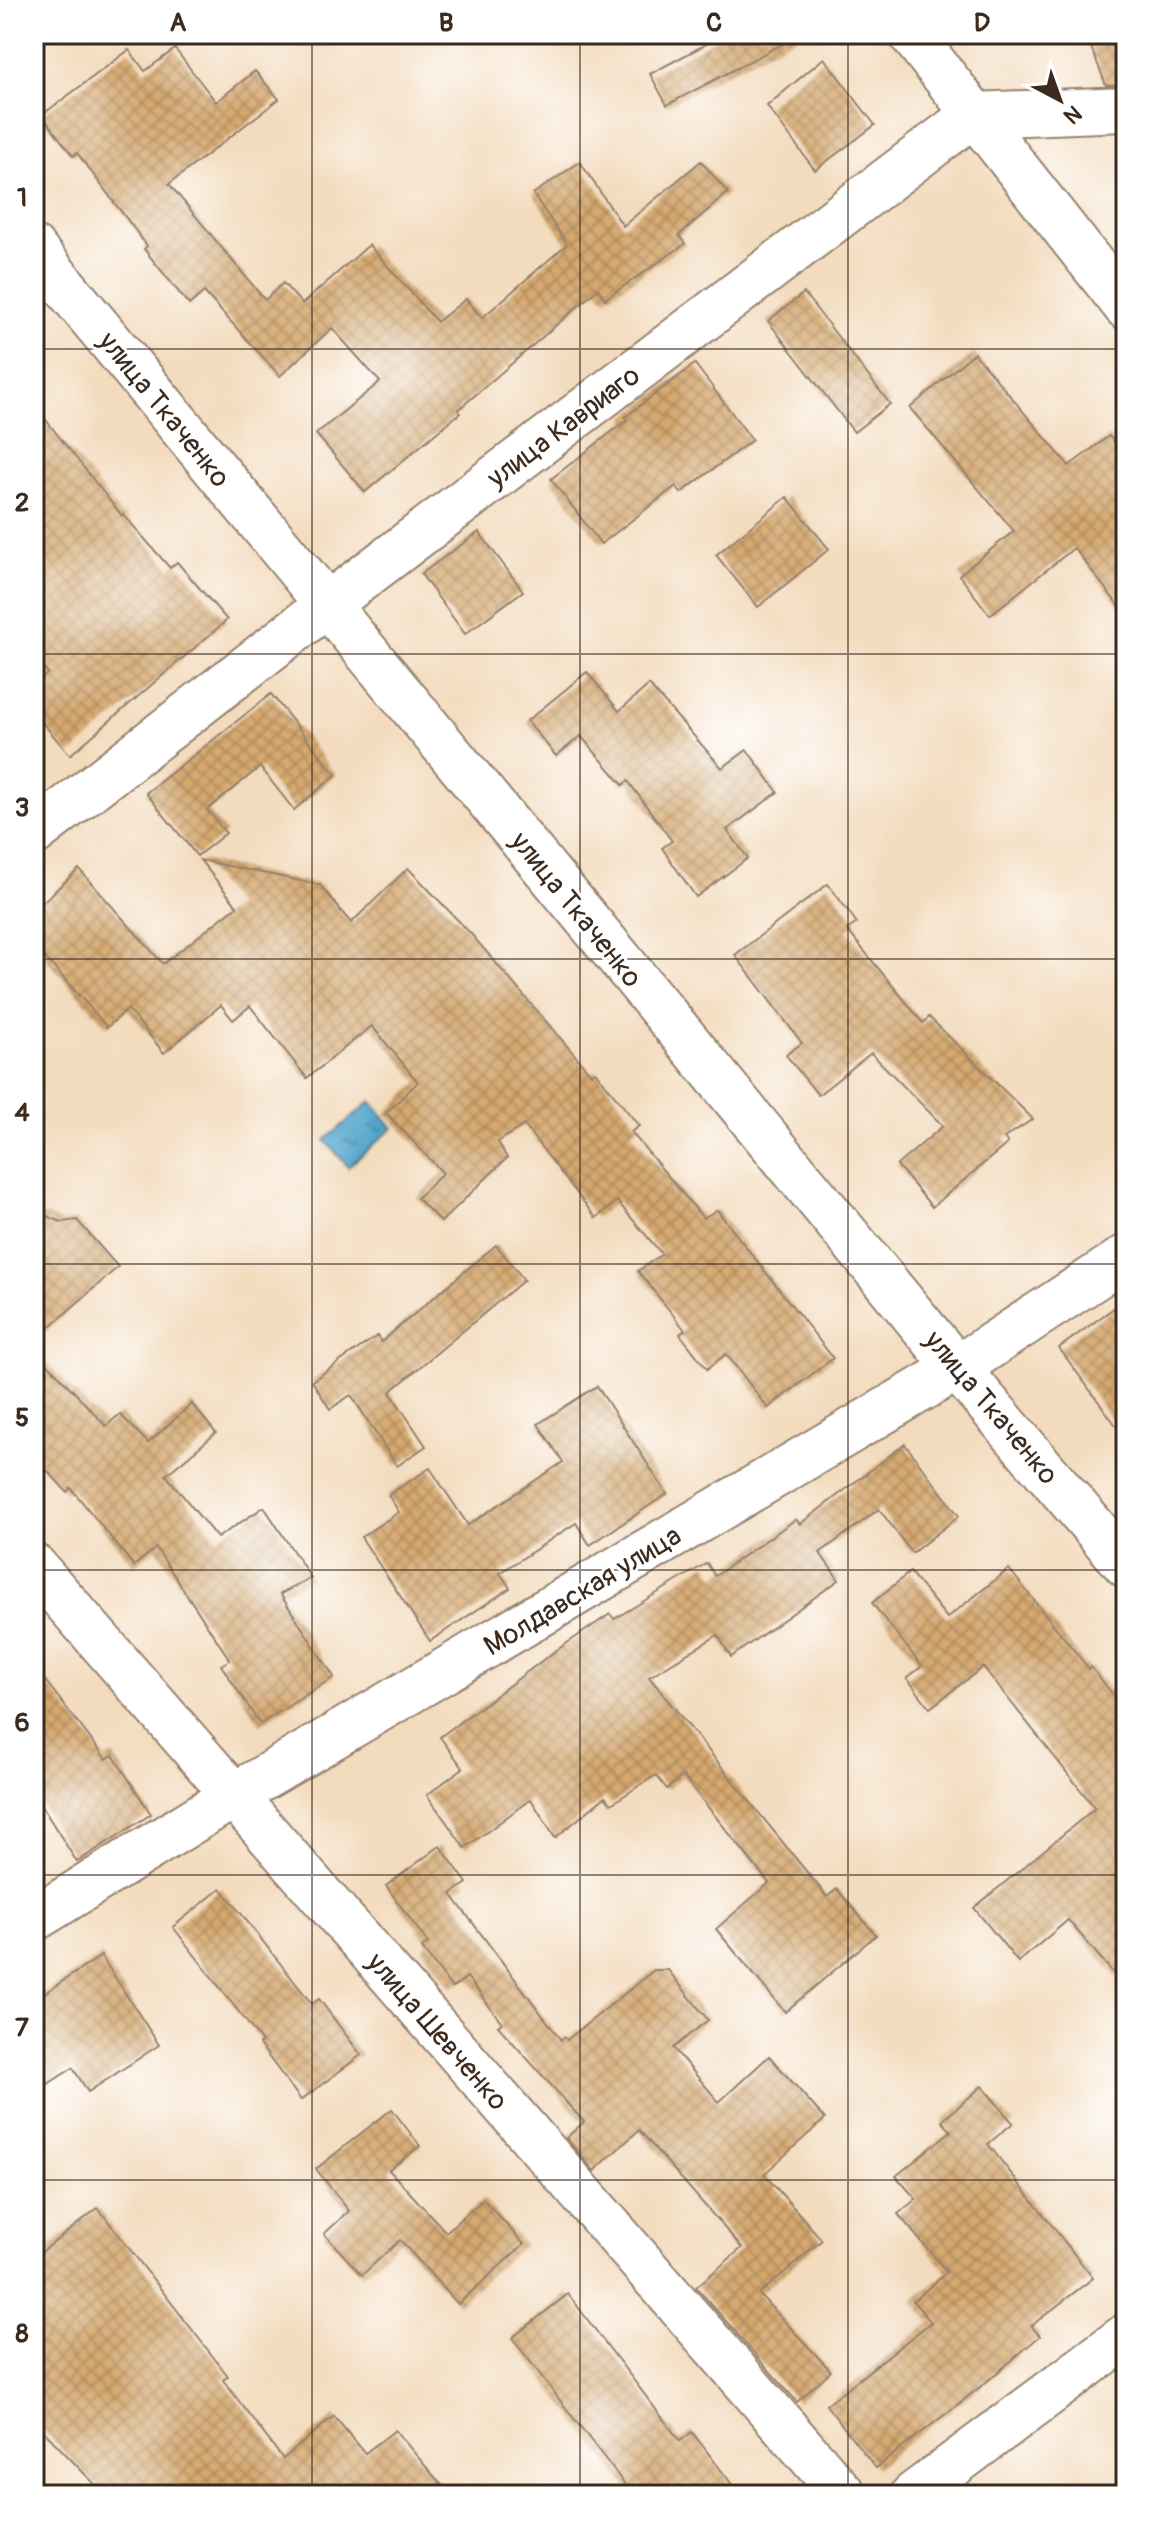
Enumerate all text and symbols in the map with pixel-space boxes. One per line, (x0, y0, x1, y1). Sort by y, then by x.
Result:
text: A (170, 7, 187, 39)
text: B (439, 7, 453, 39)
text: C (706, 7, 722, 39)
text: D (974, 7, 990, 39)
north arrow (1020, 60, 1100, 140)
text: N (1058, 99, 1087, 130)
text: 1 (17, 182, 27, 214)
street label: улица Ткаченко (90, 324, 237, 495)
street label: улица Кавриаго (480, 358, 647, 497)
text: 2 (15, 487, 29, 519)
text: 3 (15, 792, 29, 824)
street label: улица Ткаченко (502, 824, 649, 995)
text: 4 (14, 1097, 30, 1129)
street label: улица Ткаченко (916, 1323, 1065, 1492)
text: 5 (15, 1402, 29, 1434)
street label: Молдавская улица (478, 1519, 688, 1664)
text: 6 (14, 1707, 30, 1739)
street label: улица Шевченко (358, 1945, 515, 2118)
text: 7 (15, 2012, 29, 2044)
text: 8 (15, 2318, 29, 2350)

